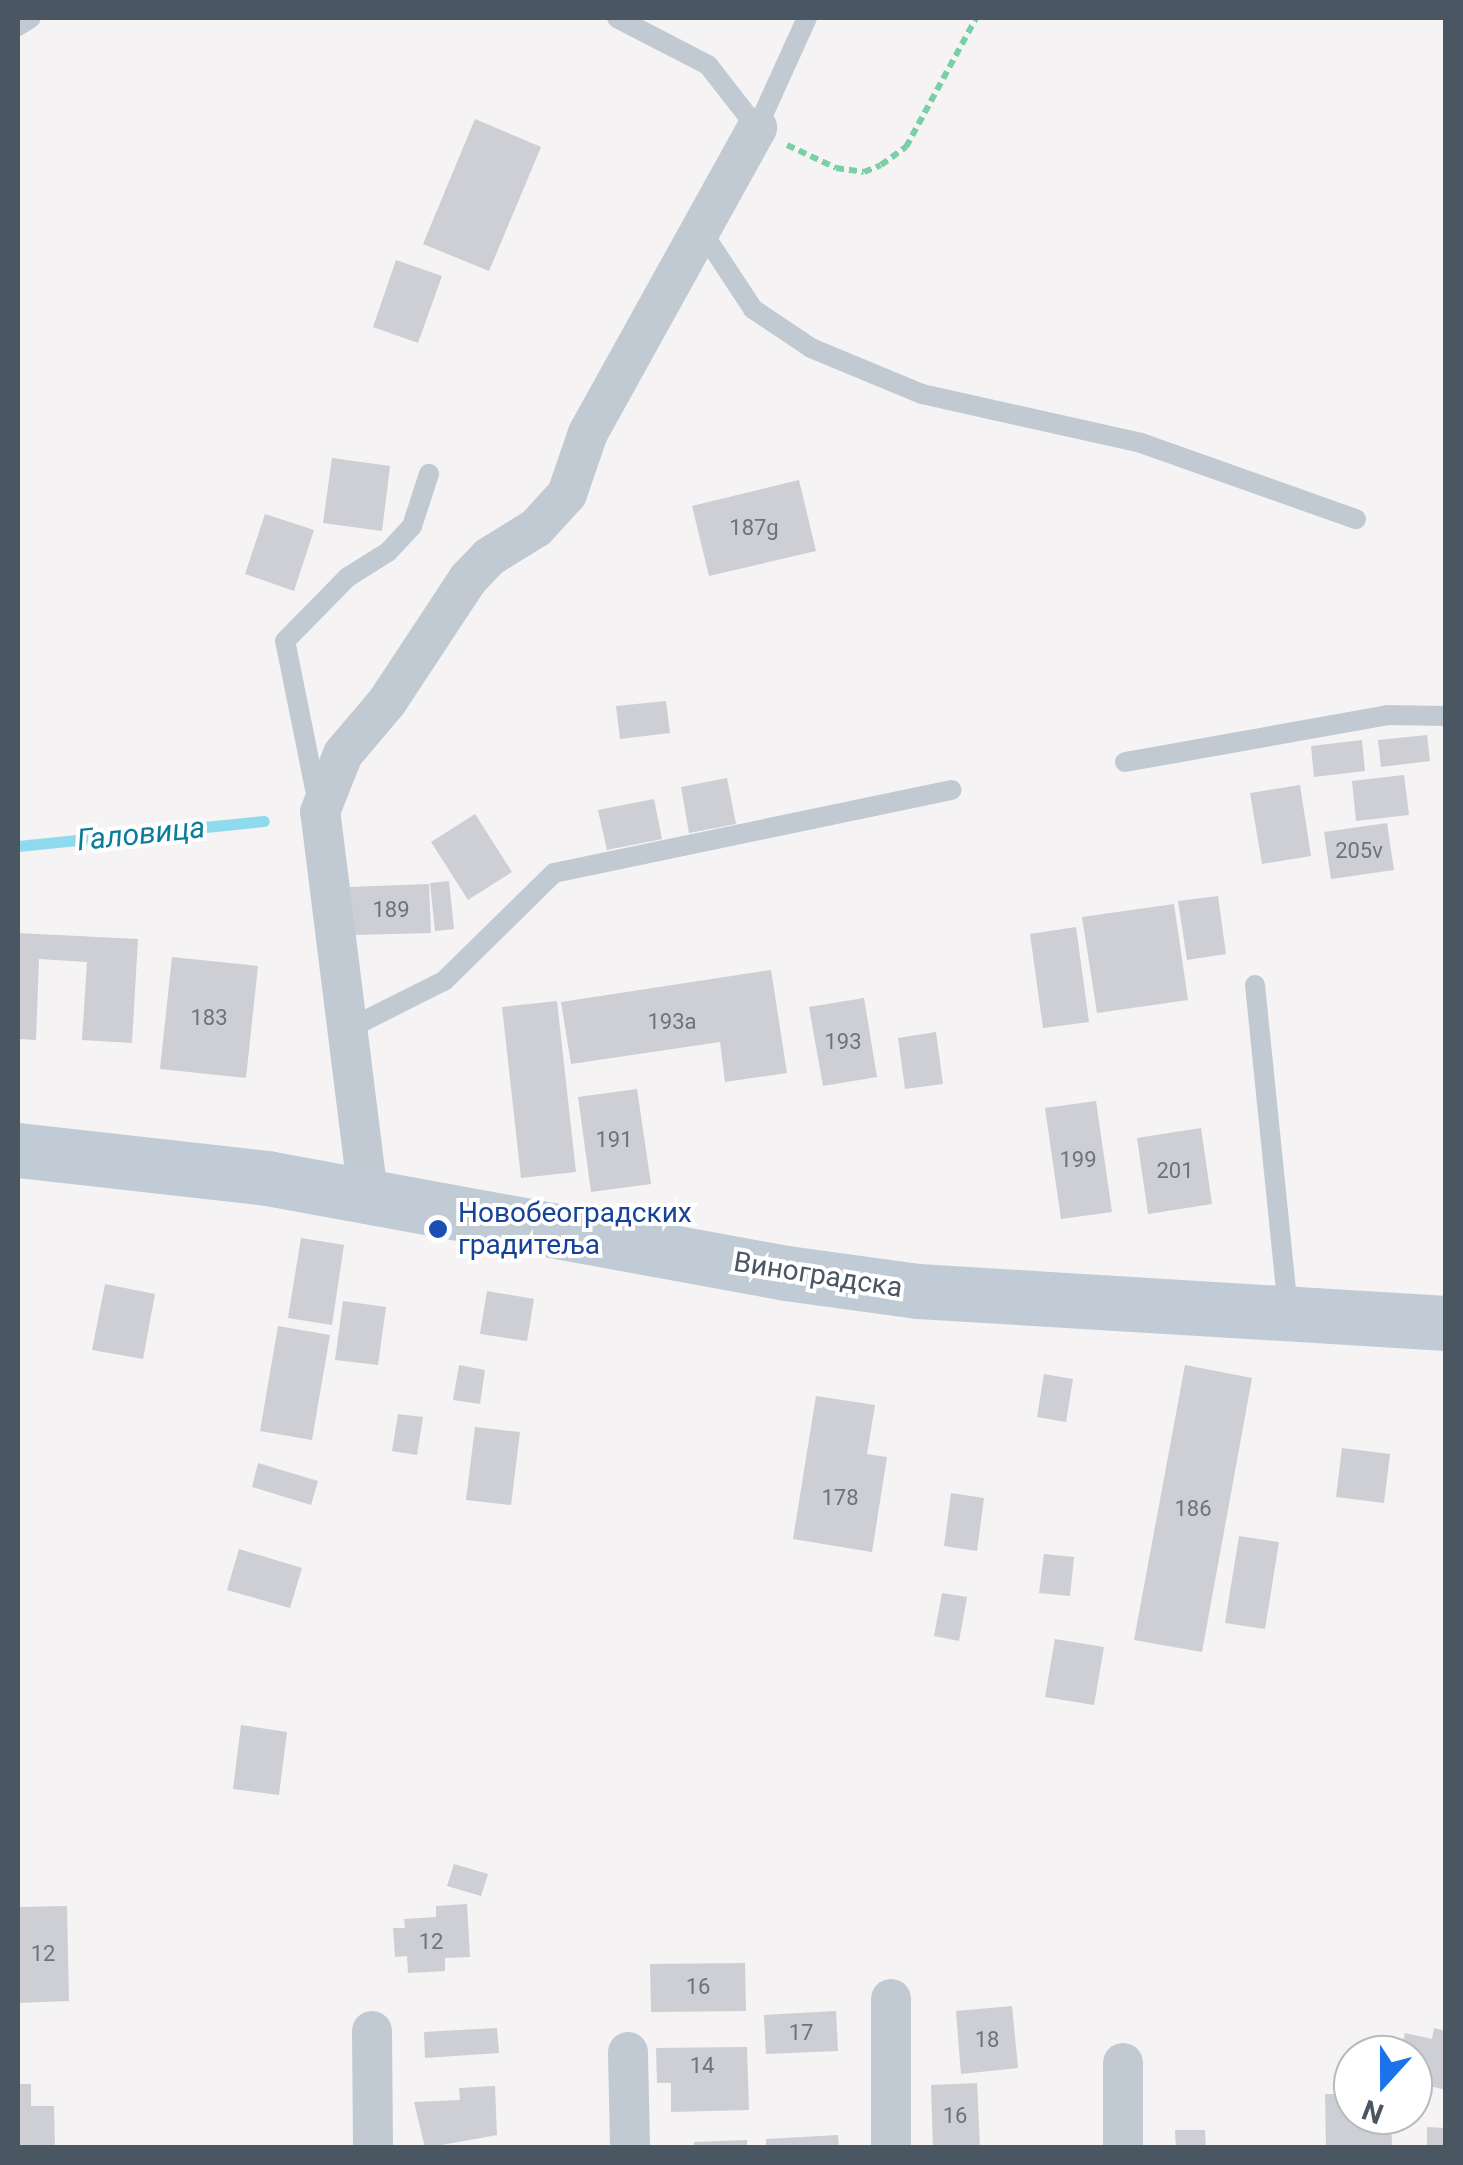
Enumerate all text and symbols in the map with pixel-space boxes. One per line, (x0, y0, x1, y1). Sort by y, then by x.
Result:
house number: 187g (729, 515, 779, 541)
water label: Галовица (75, 809, 207, 859)
house number: 205v (1335, 838, 1383, 864)
house number: 189 (372, 897, 410, 923)
house number: 183 (190, 1005, 228, 1031)
house number: 193a (647, 1009, 697, 1035)
house number: 193 (824, 1029, 862, 1055)
house number: 191 (595, 1127, 633, 1153)
house number: 199 (1059, 1147, 1097, 1173)
house number: 201 (1156, 1158, 1194, 1184)
place label: Новобеоградских градитеља (458, 1196, 692, 1262)
marker: Новобеоградских градитеља (427, 1218, 449, 1240)
street label: Виноградска (731, 1245, 905, 1305)
house number: 178 (821, 1485, 859, 1511)
house number: 186 (1174, 1496, 1212, 1522)
house number: 12 (419, 1929, 443, 1955)
house number: 12 (31, 1941, 55, 1967)
house number: 16 (686, 1974, 710, 2000)
house number: 17 (789, 2020, 813, 2046)
house number: 18 (975, 2027, 999, 2053)
north arrow (1333, 2035, 1433, 2135)
house number: 14 (690, 2053, 714, 2079)
text: N (1358, 2093, 1388, 2131)
house number: 16 (943, 2103, 967, 2129)

